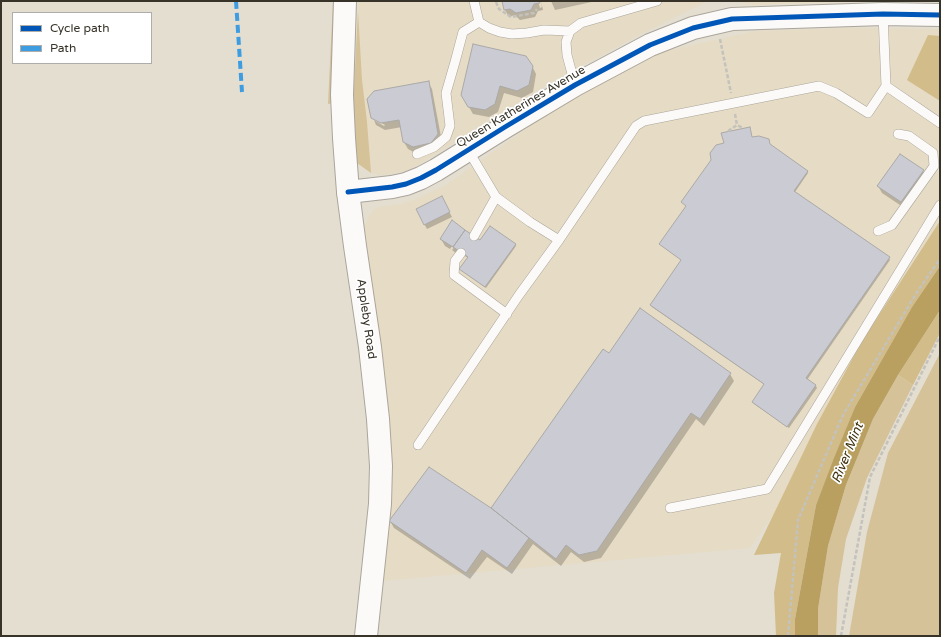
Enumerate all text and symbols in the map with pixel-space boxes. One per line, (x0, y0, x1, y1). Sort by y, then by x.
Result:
legend (12, 12, 152, 64)
text: Cycle path (50, 21, 109, 35)
text: Path (50, 41, 76, 55)
street label: Queen Katherines Avenue (454, 63, 588, 151)
street label: Appleby Road (353, 278, 379, 360)
water label: River Mint (829, 421, 867, 485)

